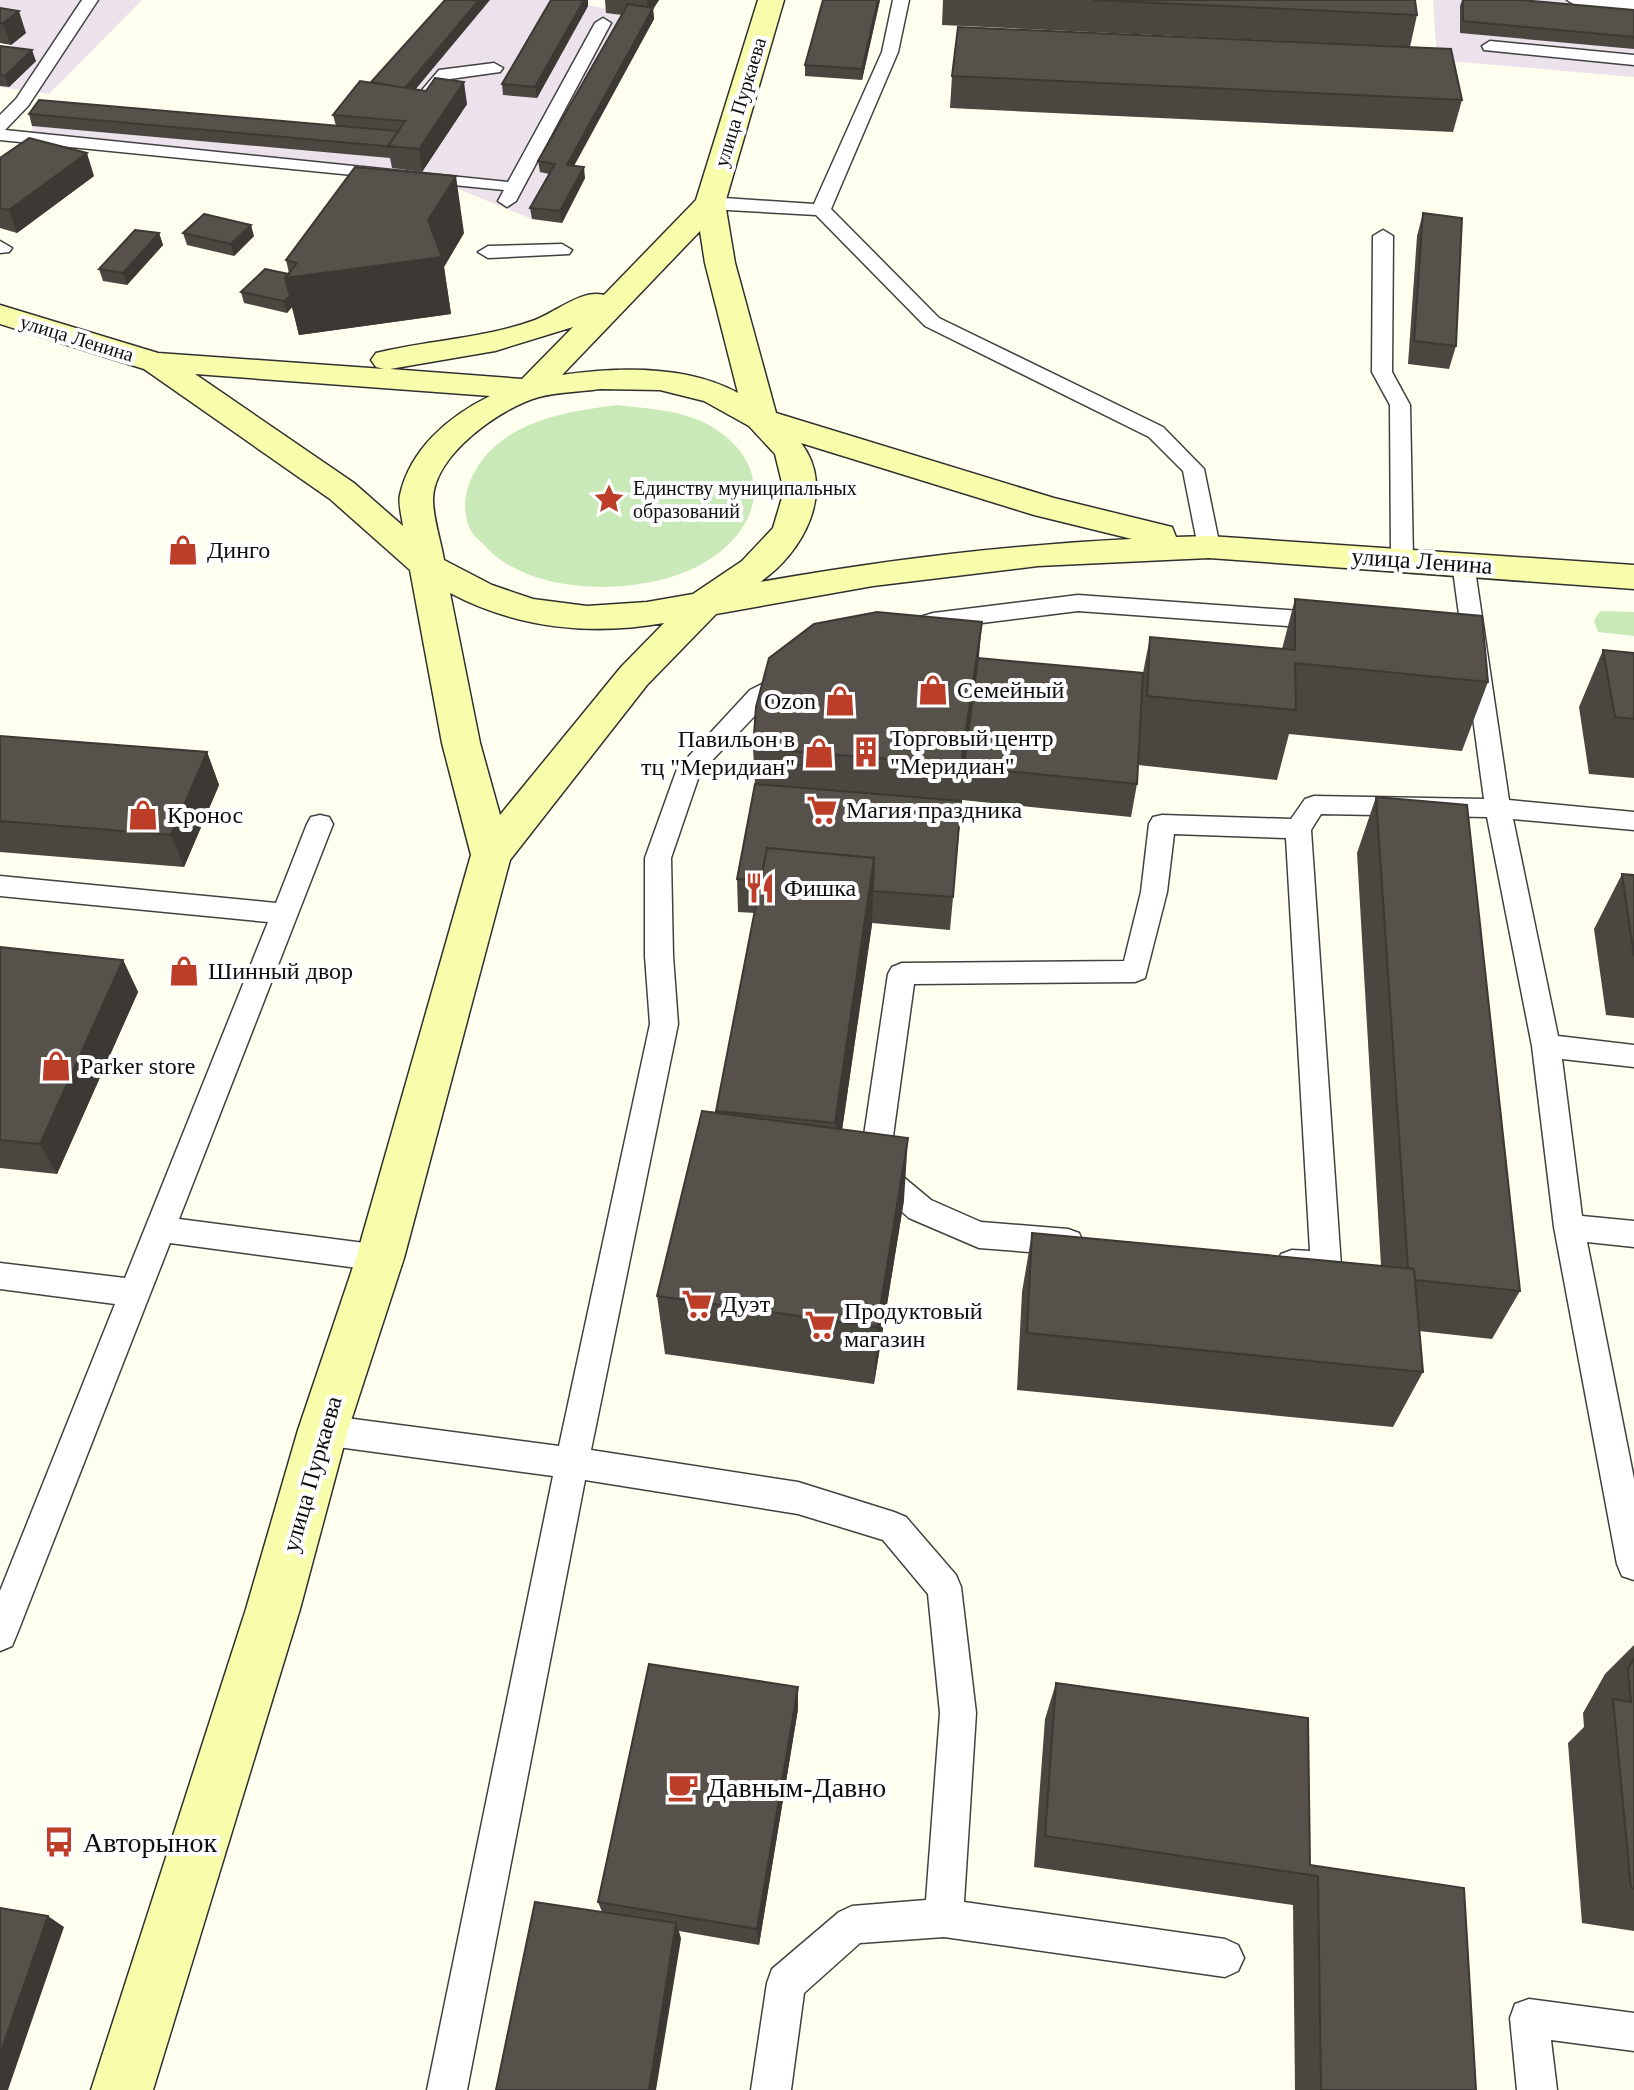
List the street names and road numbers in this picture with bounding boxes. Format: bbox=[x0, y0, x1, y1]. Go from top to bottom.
street label: улица Пуркаева bbox=[710, 35, 771, 170]
street label: улица Ленина bbox=[17, 310, 137, 367]
street label: улица Ленина bbox=[1351, 543, 1494, 579]
street label: улица Пуркаева bbox=[277, 1393, 347, 1555]

